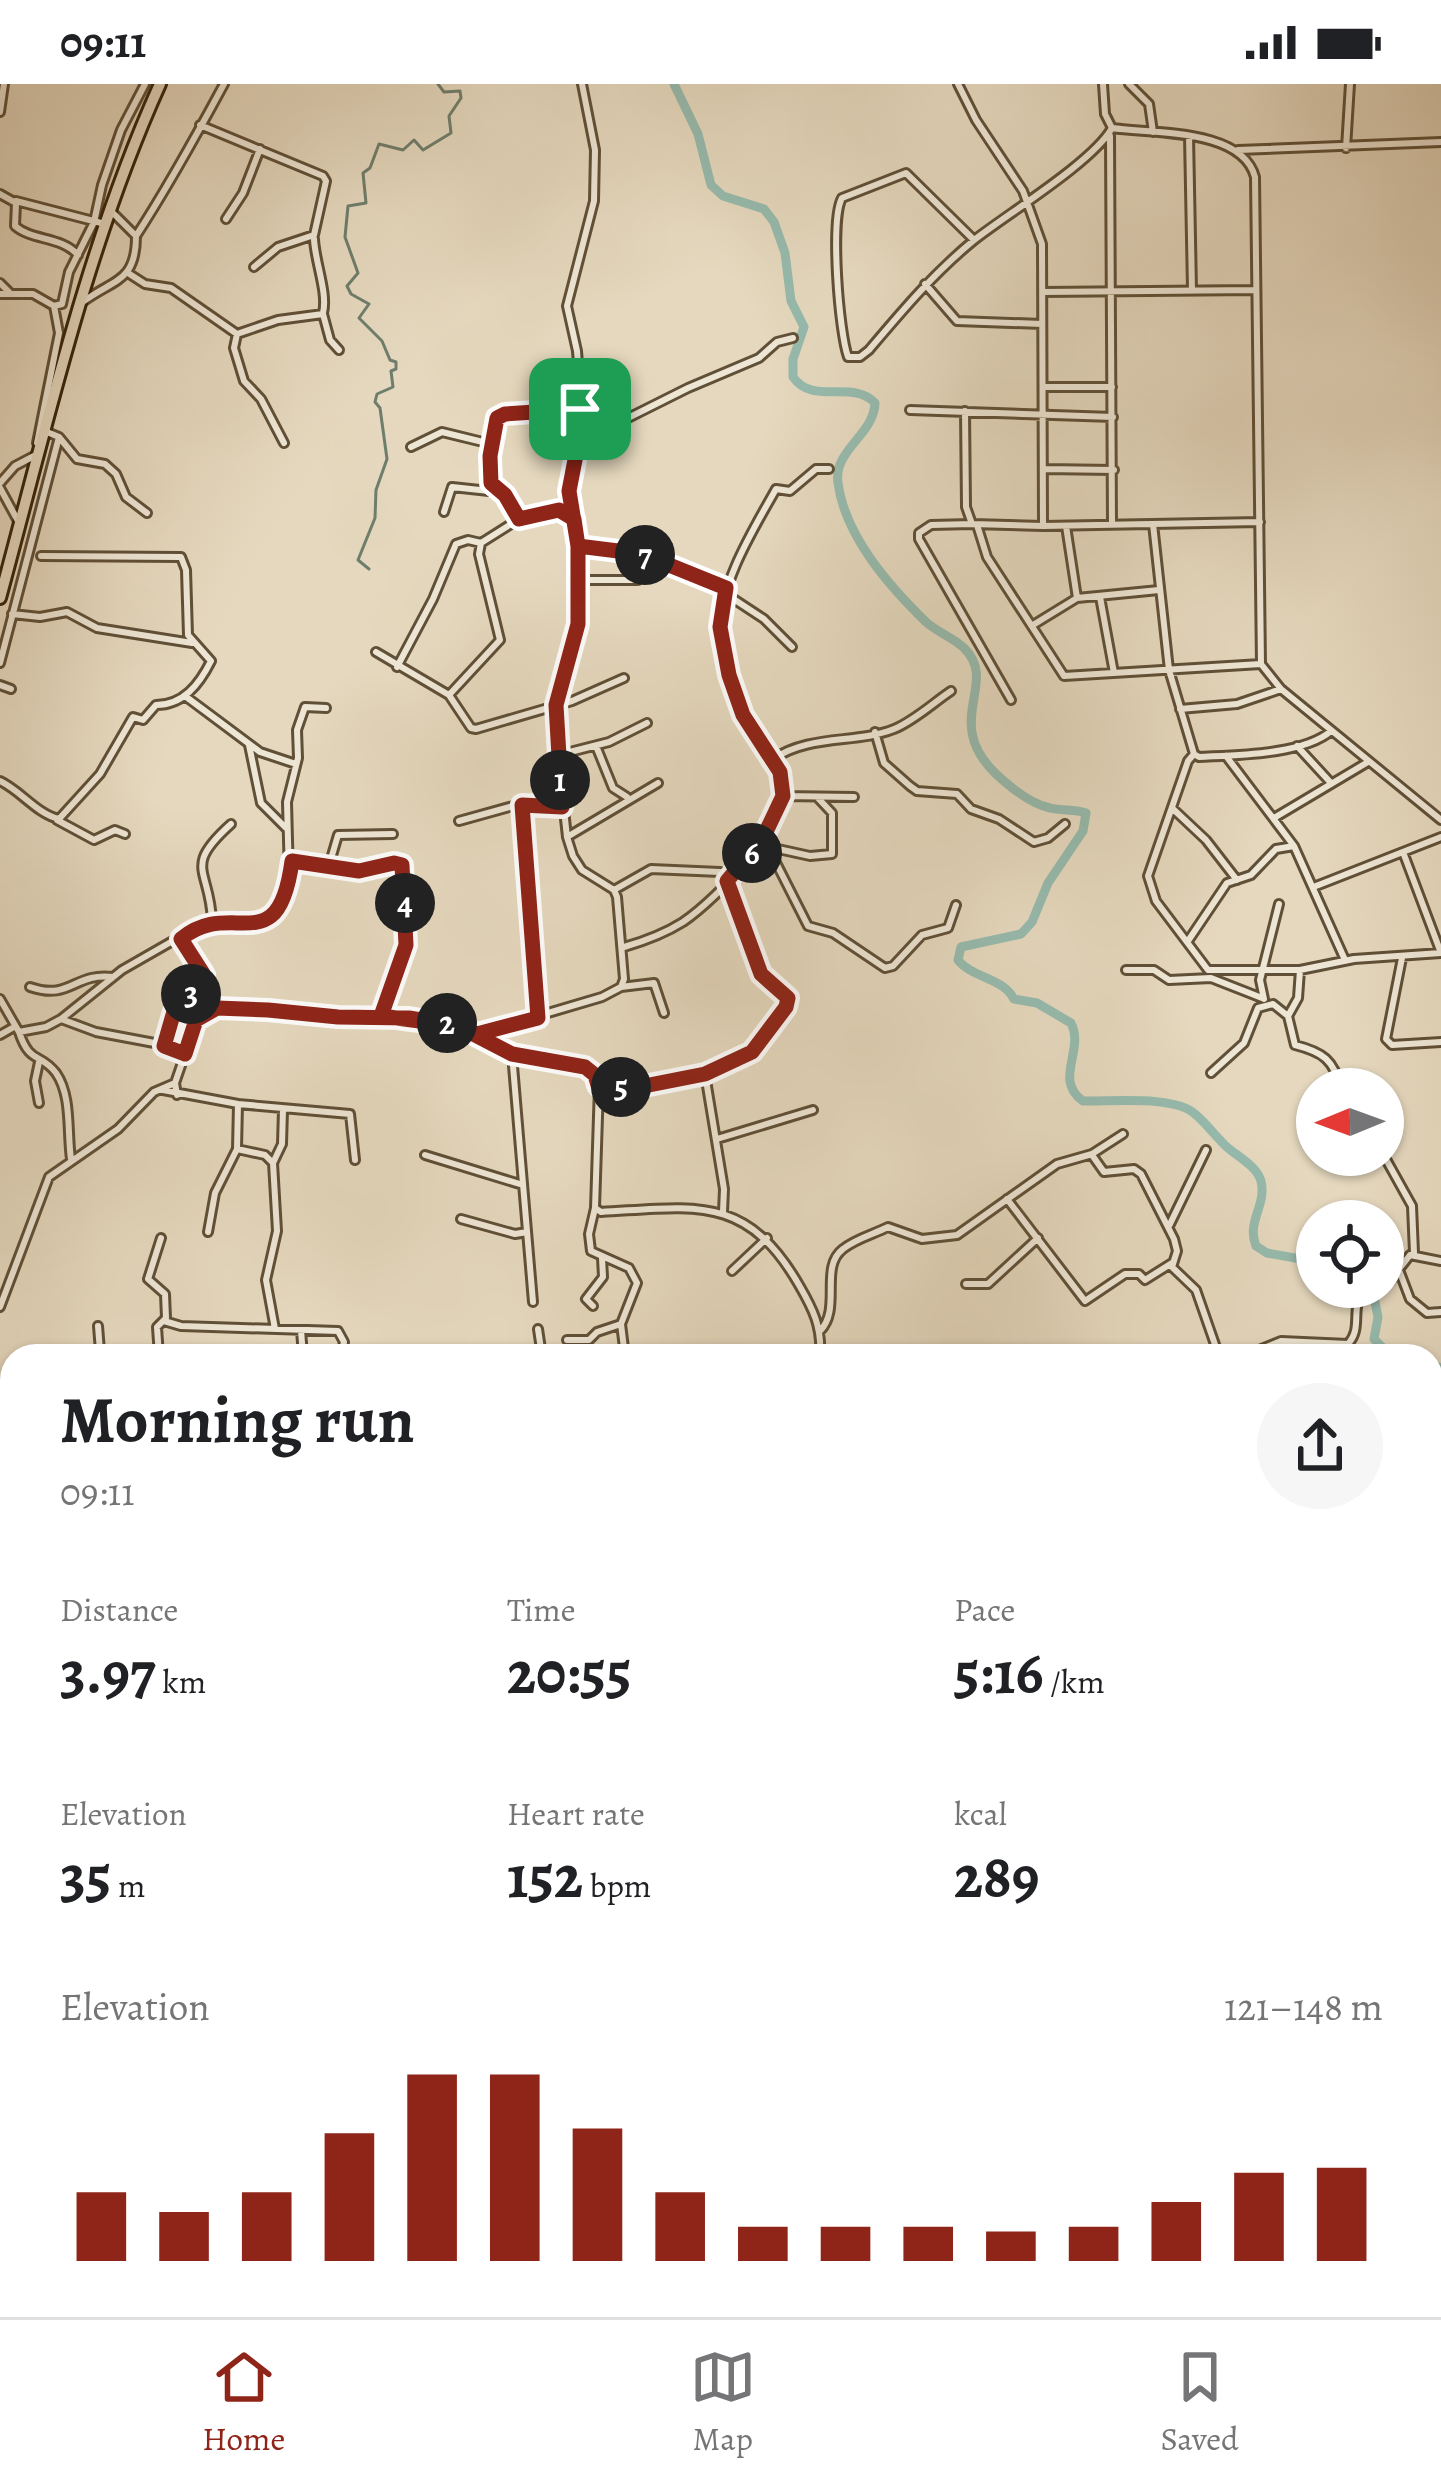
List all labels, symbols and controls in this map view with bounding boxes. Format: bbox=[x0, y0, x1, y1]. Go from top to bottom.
text: 09:11 bbox=[60, 11, 146, 73]
pin bbox=[529, 358, 631, 460]
icon: arrive bbox=[547, 376, 613, 442]
pin: 7 bbox=[615, 525, 675, 585]
text: 7 bbox=[638, 532, 652, 577]
pin: 1 bbox=[530, 750, 590, 810]
text: 1 bbox=[554, 757, 566, 802]
pin: 6 bbox=[722, 823, 782, 883]
text: 6 bbox=[744, 830, 760, 875]
pin: 4 bbox=[375, 873, 435, 933]
text: 4 bbox=[397, 880, 413, 925]
pin: 3 bbox=[161, 964, 221, 1024]
text: 3 bbox=[184, 971, 198, 1016]
pin: 2 bbox=[417, 993, 477, 1053]
text: 2 bbox=[439, 1000, 455, 1045]
pin: 5 bbox=[591, 1057, 651, 1117]
text: 5 bbox=[614, 1064, 628, 1109]
north arrow bbox=[1296, 1068, 1404, 1176]
map controls bbox=[1296, 1068, 1404, 1308]
button: locate bbox=[1296, 1200, 1404, 1308]
text: Morning run bbox=[60, 1375, 415, 1465]
button: share bbox=[1257, 1383, 1383, 1509]
text: 09:11 bbox=[60, 1465, 135, 1518]
text: Distance bbox=[60, 1587, 178, 1632]
text: Time bbox=[507, 1587, 576, 1632]
text: Pace bbox=[954, 1587, 1015, 1632]
text: 3.97 bbox=[60, 1632, 156, 1714]
text: 20:55 bbox=[507, 1632, 632, 1714]
text: 5:16 bbox=[954, 1632, 1043, 1714]
text: km bbox=[156, 1659, 206, 1704]
text: /km bbox=[1043, 1659, 1105, 1704]
text: Elevation bbox=[60, 1791, 187, 1836]
text: Heart rate bbox=[507, 1791, 645, 1836]
text: kcal bbox=[954, 1791, 1007, 1836]
text: 35 bbox=[60, 1836, 111, 1918]
text: 152 bbox=[507, 1836, 583, 1918]
text: 289 bbox=[954, 1836, 1040, 1918]
text: m bbox=[111, 1863, 145, 1908]
text: bpm bbox=[583, 1863, 651, 1908]
text: Elevation bbox=[60, 1980, 210, 2033]
text: 121–148 m bbox=[1224, 1980, 1383, 2033]
tab: Home bbox=[202, 2344, 285, 2461]
tab: Map bbox=[690, 2344, 756, 2461]
tab: Saved bbox=[1160, 2344, 1239, 2461]

